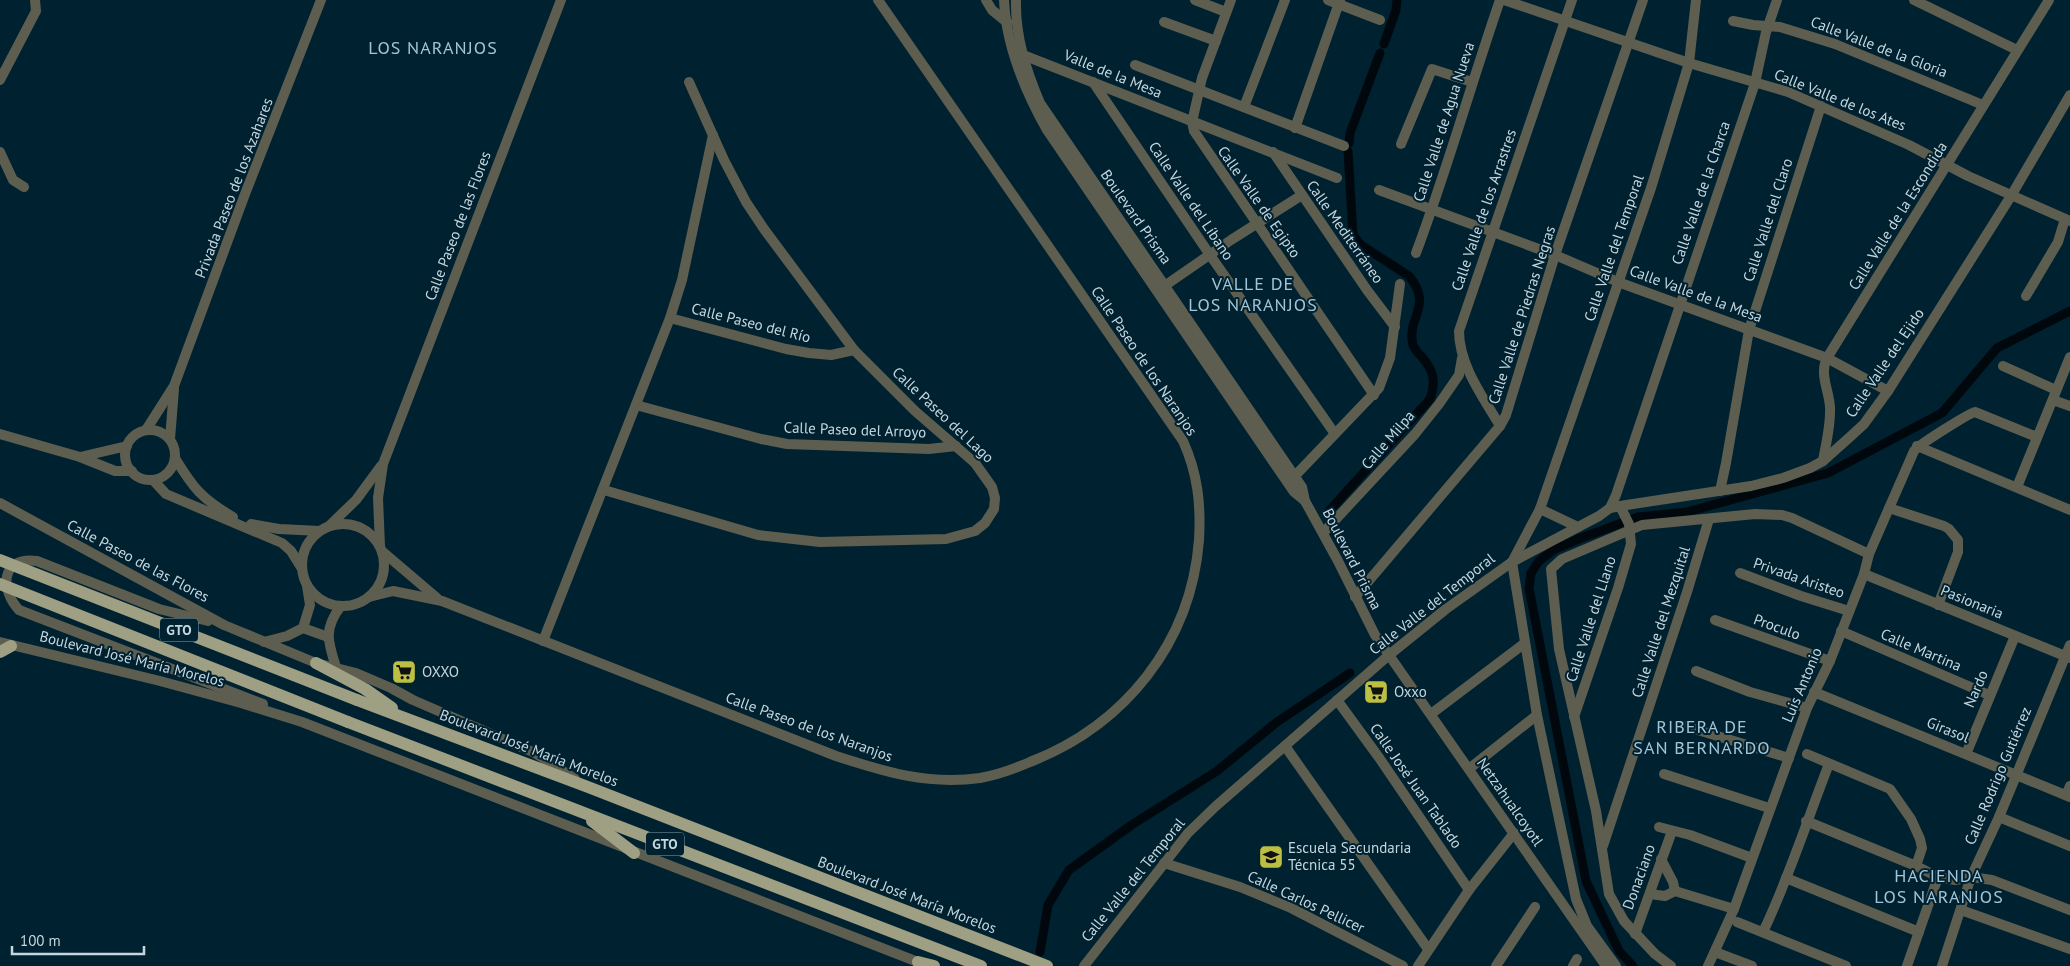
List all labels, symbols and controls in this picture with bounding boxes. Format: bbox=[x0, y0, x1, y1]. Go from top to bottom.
street label: Calle Valle de la Gloria bbox=[1808, 12, 1950, 81]
district label: LOS NARANJOS bbox=[368, 36, 498, 59]
street label: Calle Valle de Agua Nueva bbox=[1409, 40, 1478, 204]
street label: Valle de la Mesa bbox=[1060, 45, 1165, 102]
street label: Calle Valle de los Ates bbox=[1771, 64, 1909, 135]
street label: Privada Paseo de los Azahares bbox=[190, 95, 277, 281]
street label: Calle Valle de la Charca bbox=[1667, 119, 1734, 267]
street label: Calle Valle de los Arrastres bbox=[1447, 126, 1520, 293]
street label: Calle Valle del Líbano bbox=[1145, 138, 1238, 264]
street label: Calle Valle de la Escondida bbox=[1844, 138, 1951, 293]
street label: Calle Valle de Egipto bbox=[1214, 142, 1305, 261]
street label: Calle Paseo de las Flores bbox=[420, 149, 495, 303]
street label: Calle Valle del Claro bbox=[1739, 156, 1796, 284]
street label: Boulevard Prisma bbox=[1097, 166, 1176, 268]
street label: Calle Valle del Temporal bbox=[1579, 171, 1648, 324]
street label: Calle Mediterráneo bbox=[1303, 176, 1388, 287]
street label: Calle Valle de Piedras Negras bbox=[1484, 223, 1559, 406]
street label: Calle Valle de la Mesa bbox=[1627, 261, 1765, 326]
district label: VALLE DE LOS NARANJOS bbox=[1188, 272, 1318, 316]
street label: Calle Paseo de los Naranjos bbox=[1087, 282, 1202, 439]
street label: Calle Paseo del Río bbox=[690, 299, 813, 347]
street label: Calle Valle del Ejido bbox=[1841, 305, 1928, 421]
street label: Calle Paseo del Lago bbox=[888, 363, 998, 467]
street label: Calle Milpa bbox=[1357, 406, 1418, 473]
street label: Calle Paseo del Arroyo bbox=[783, 418, 927, 441]
street label: Boulevard Prisma bbox=[1319, 505, 1386, 613]
street label: Calle Paseo de las Flores bbox=[64, 515, 213, 606]
street label: Calle Valle del Mezquital bbox=[1627, 543, 1694, 700]
street label: Calle Valle del Temporal bbox=[1365, 548, 1499, 659]
street label: Privada Aristeo bbox=[1751, 553, 1847, 602]
street label: Calle Valle del Llano bbox=[1561, 554, 1620, 684]
street label: Pasionaria bbox=[1938, 580, 2006, 623]
street label: Proculo bbox=[1751, 609, 1803, 644]
road number: GTO bbox=[160, 618, 198, 642]
street label: Calle Martina bbox=[1878, 624, 1964, 675]
street label: Boulevard José María Morelos bbox=[38, 626, 227, 691]
street label: Luis Antonio bbox=[1777, 644, 1826, 725]
supermarket icon: OXXO bbox=[391, 659, 417, 685]
place label: OXXO bbox=[422, 662, 459, 681]
street label: Nardo bbox=[1959, 667, 1992, 710]
supermarket icon: Oxxo bbox=[1363, 679, 1389, 705]
place label: Oxxo bbox=[1394, 682, 1427, 701]
street label: Calle Paseo de los Naranjos bbox=[723, 687, 895, 766]
street label: Calle Rodrigo Gutiérrez bbox=[1960, 704, 2035, 848]
street label: Boulevard José María Morelos bbox=[437, 705, 621, 790]
street label: Girasol bbox=[1924, 712, 1973, 747]
district label: RIBERA DE SAN BERNARDO bbox=[1633, 715, 1771, 759]
street label: Calle José Juan Tablado bbox=[1366, 720, 1467, 852]
street label: Netzahualcoyotl bbox=[1473, 754, 1548, 850]
street label: Calle Valle del Temporal bbox=[1077, 813, 1189, 946]
road number: GTO bbox=[646, 832, 684, 856]
place label: Escuela Secundaria Técnica 55 bbox=[1288, 838, 1411, 874]
street label: Donaciano bbox=[1618, 842, 1659, 912]
school or university icon: Escuela Secundaria Técnica 55 bbox=[1258, 844, 1284, 870]
street label: Boulevard José María Morelos bbox=[815, 852, 999, 937]
district label: HACIENDA LOS NARANJOS bbox=[1874, 864, 2004, 908]
street label: Calle Carlos Pellicer bbox=[1245, 866, 1368, 937]
scale bar bbox=[12, 924, 145, 956]
text: 100 m bbox=[20, 931, 61, 950]

